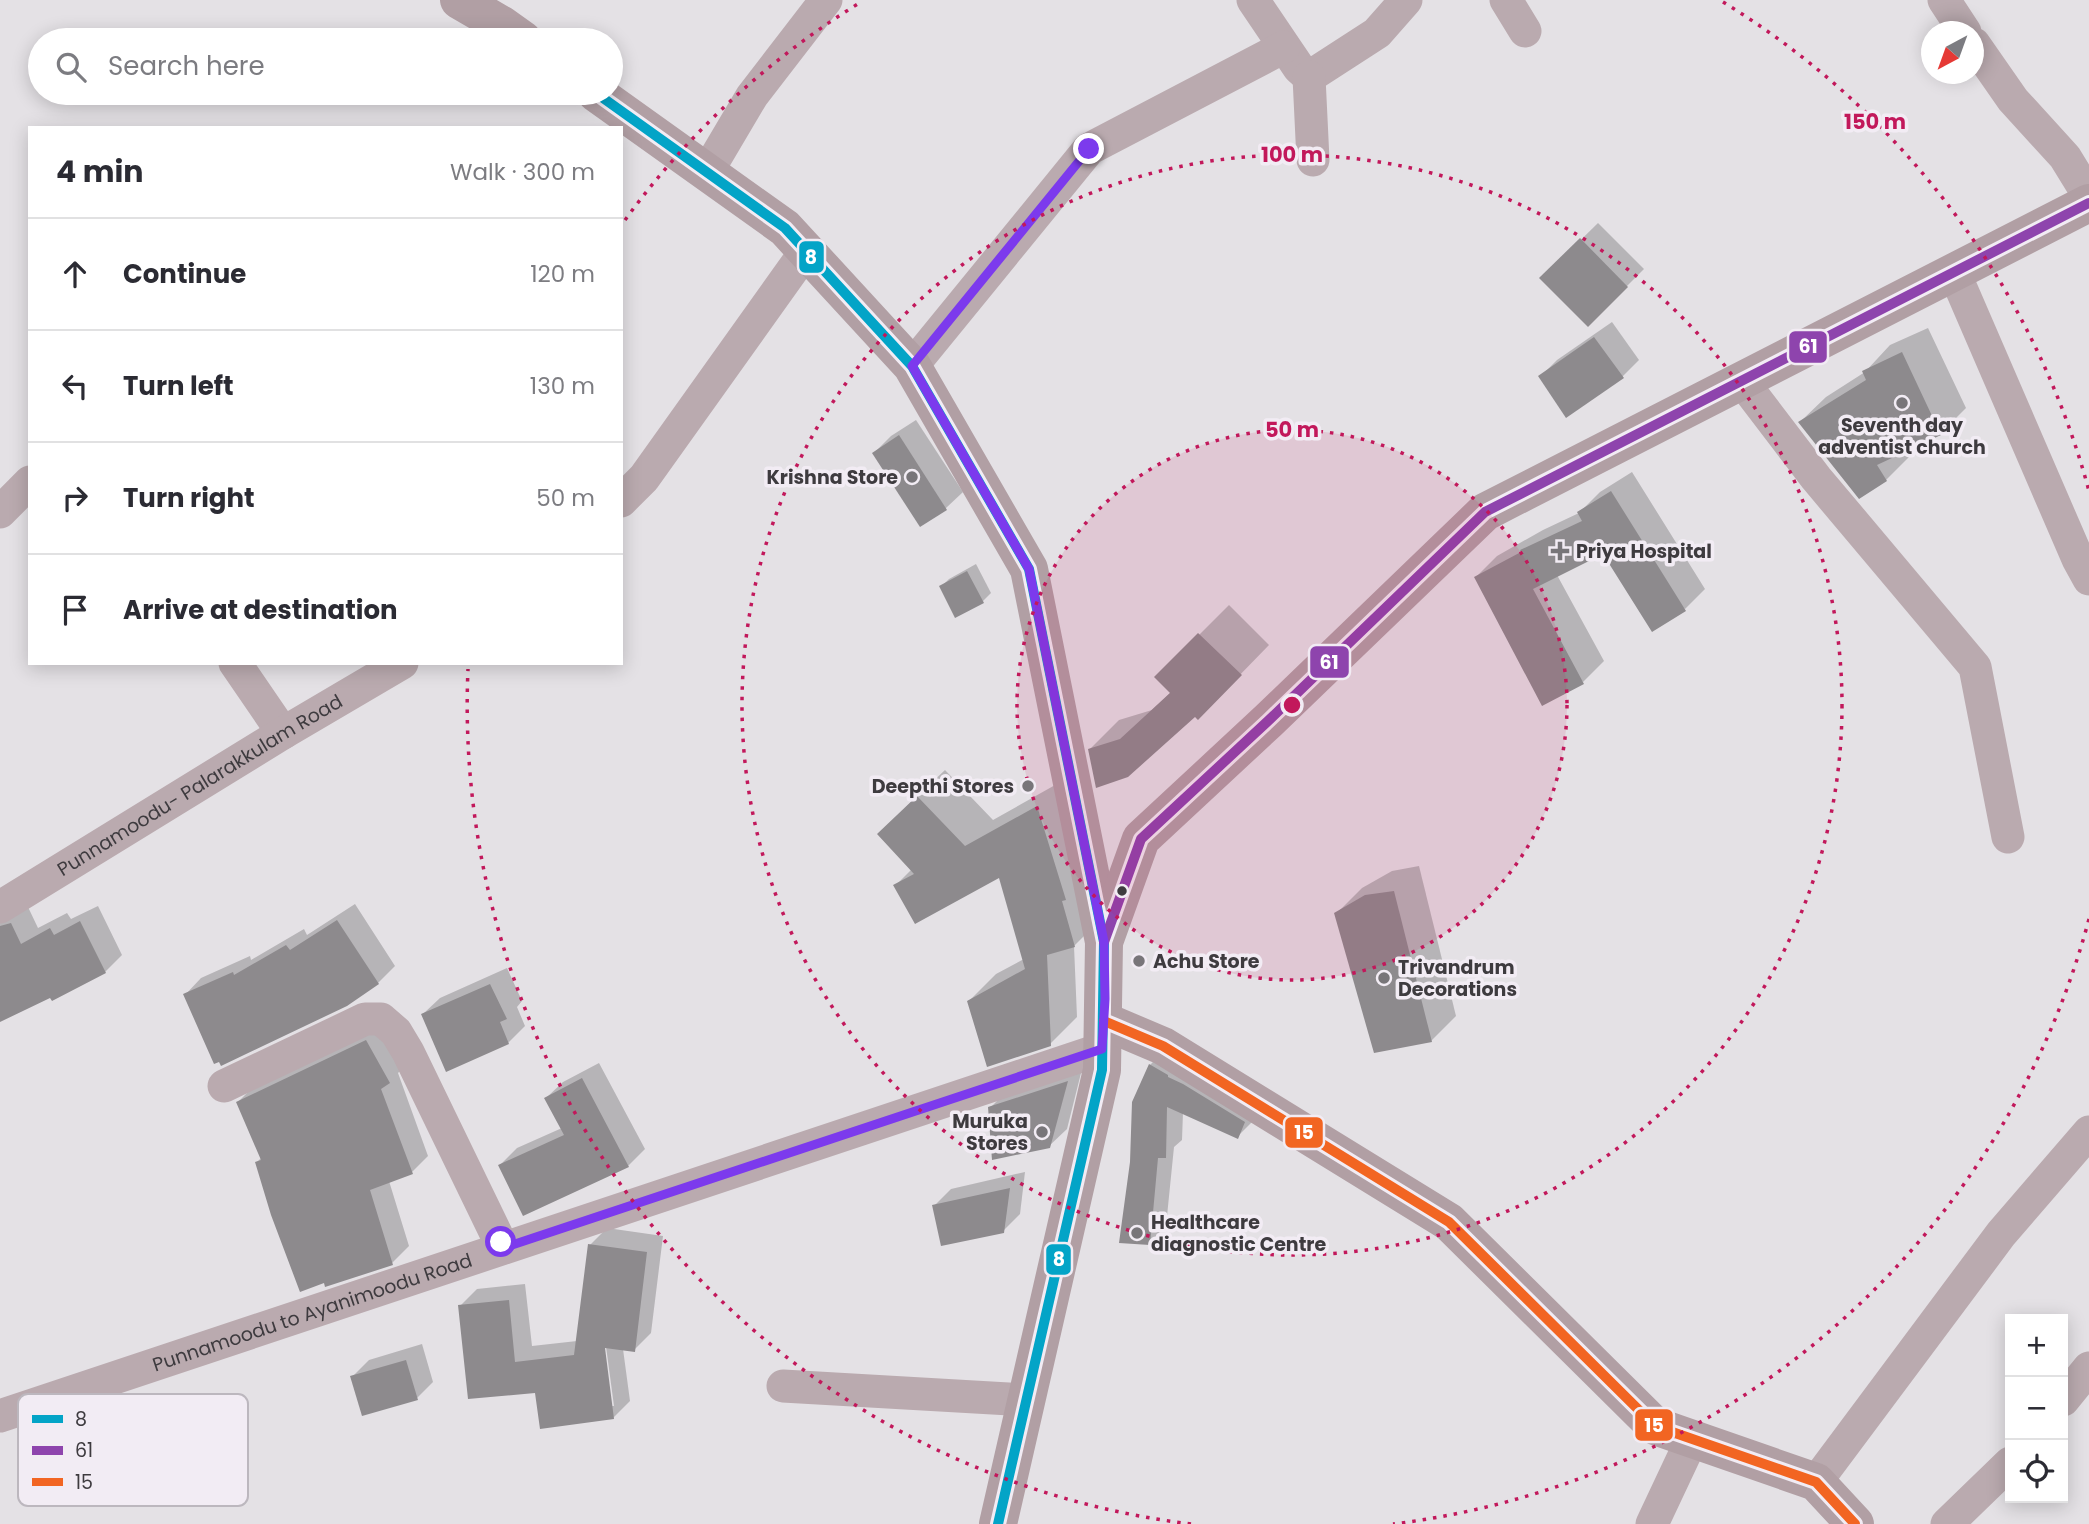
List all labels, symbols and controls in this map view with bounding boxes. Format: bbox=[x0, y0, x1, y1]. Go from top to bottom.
north arrow bbox=[1921, 21, 1984, 84]
search box bbox=[28, 28, 623, 105]
icon: search bbox=[52, 48, 90, 86]
text: Search here bbox=[108, 48, 265, 84]
text: 150 m bbox=[1844, 107, 1906, 136]
route end bbox=[1073, 133, 1104, 164]
text: 100 m bbox=[1261, 140, 1323, 169]
text: 4 min bbox=[56, 150, 144, 193]
text: Walk · 300 m bbox=[450, 156, 595, 188]
line badge: 8 bbox=[798, 240, 825, 274]
text: 8 bbox=[805, 244, 817, 271]
icon: ahead bbox=[56, 255, 94, 293]
text: Continue bbox=[123, 256, 246, 292]
text: 120 m bbox=[530, 258, 595, 290]
line badge: 61 bbox=[1788, 330, 1828, 364]
text: 61 bbox=[1798, 333, 1818, 360]
icon: left bbox=[56, 367, 94, 405]
text: Turn left bbox=[123, 368, 234, 404]
text: 130 m bbox=[530, 370, 595, 402]
marker: Seventh day adventist church bbox=[1894, 395, 1910, 411]
place label: Seventh day adventist church bbox=[1818, 412, 1986, 461]
text: 50 m bbox=[1265, 415, 1319, 444]
place label: Krishna Store bbox=[767, 464, 898, 491]
marker: Krishna Store bbox=[904, 469, 920, 485]
icon: right bbox=[56, 479, 94, 517]
text: Turn right bbox=[123, 480, 255, 516]
text: 50 m bbox=[536, 482, 595, 514]
place label: Priya Hospital bbox=[1576, 538, 1712, 565]
marker: Priya Hospital bbox=[1550, 541, 1570, 561]
icon: arrive bbox=[56, 591, 94, 629]
text: Arrive at destination bbox=[123, 592, 398, 628]
line badge: 61 bbox=[1309, 645, 1350, 679]
text: 61 bbox=[1319, 649, 1339, 676]
street label: Punnamoodu- Palarakkulam Road bbox=[52, 688, 347, 882]
centre of rings bbox=[1280, 693, 1304, 717]
place label: Deepthi Stores bbox=[872, 773, 1014, 800]
marker: Deepthi Stores bbox=[1020, 778, 1036, 794]
unlabelled marker bbox=[1115, 884, 1129, 898]
place label: Achu Store bbox=[1153, 948, 1260, 975]
marker: Achu Store bbox=[1131, 953, 1147, 969]
place label: Trivandrum Decorations bbox=[1398, 954, 1517, 1003]
marker: Trivandrum Decorations bbox=[1376, 970, 1392, 986]
place label: Muruka Stores bbox=[952, 1108, 1028, 1157]
line badge: 15 bbox=[1284, 1116, 1324, 1149]
text: 15 bbox=[1294, 1119, 1314, 1146]
marker: Muruka Stores bbox=[1034, 1124, 1050, 1140]
place label: Healthcare diagnostic Centre bbox=[1151, 1209, 1326, 1258]
marker: Healthcare diagnostic Centre bbox=[1129, 1225, 1145, 1241]
route start bbox=[485, 1226, 516, 1257]
line badge: 8 bbox=[1045, 1243, 1072, 1276]
street label: Punnamoodu to Ayanimoodu Road bbox=[149, 1246, 475, 1378]
text: 8 bbox=[1053, 1246, 1065, 1273]
map controls bbox=[2005, 1314, 2068, 1503]
button: + bbox=[2005, 1314, 2068, 1377]
button: − bbox=[2005, 1377, 2068, 1440]
legend bbox=[18, 1394, 248, 1506]
text: 8 bbox=[75, 1406, 87, 1433]
line badge: 15 bbox=[1634, 1408, 1674, 1442]
text: 15 bbox=[1644, 1412, 1664, 1439]
text: 61 bbox=[75, 1437, 93, 1464]
button: locate bbox=[2005, 1440, 2068, 1503]
text: 15 bbox=[75, 1469, 93, 1496]

